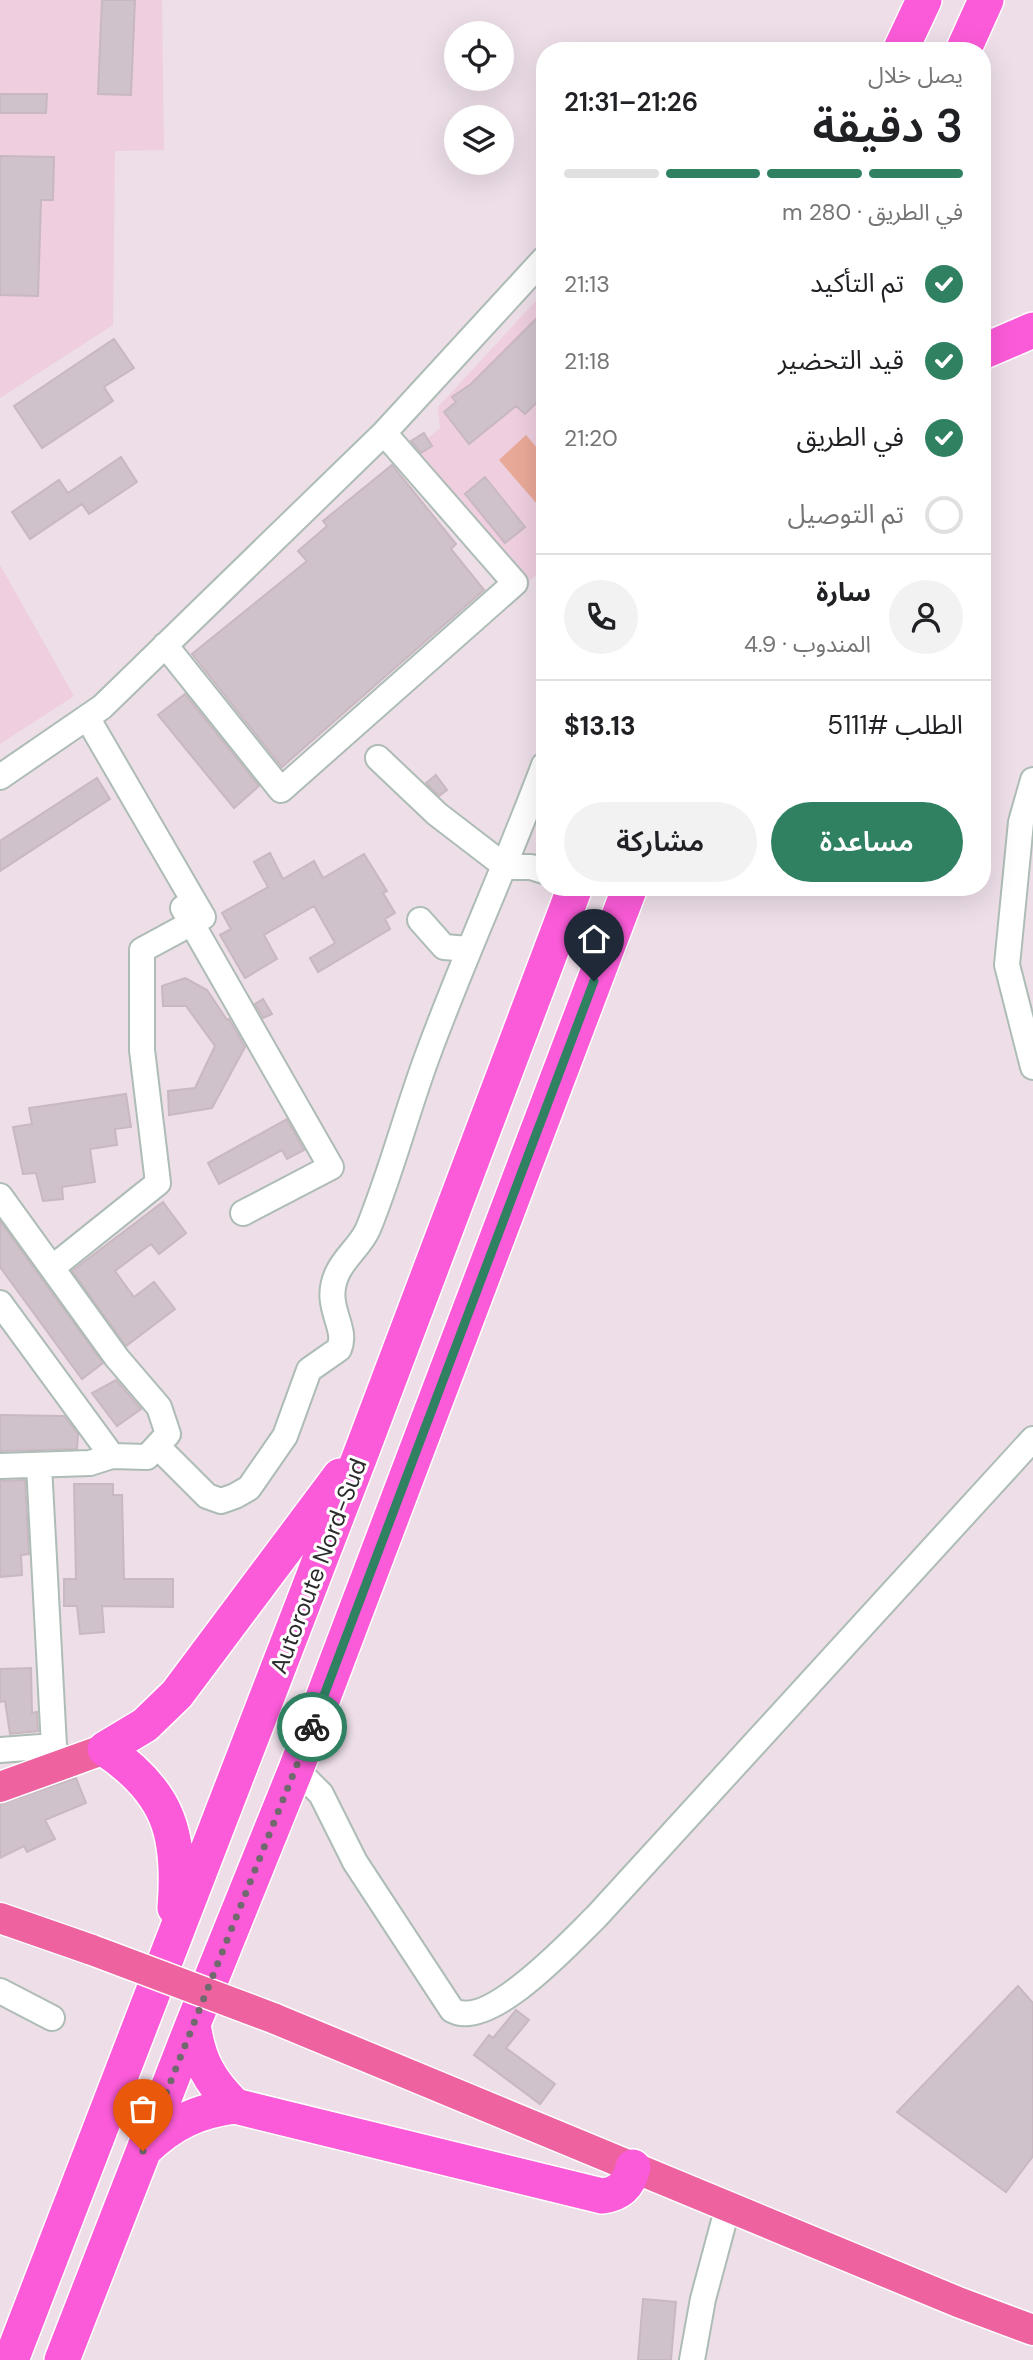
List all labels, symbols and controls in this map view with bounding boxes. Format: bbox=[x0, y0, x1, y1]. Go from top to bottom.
map controls bbox=[444, 21, 514, 175]
button: locate bbox=[444, 21, 514, 91]
text: يصل خلال bbox=[868, 60, 963, 90]
text: 21:26–21:31 bbox=[564, 85, 698, 119]
text: 3 دقيقة bbox=[813, 96, 963, 156]
button: layers bbox=[444, 105, 514, 175]
text: في الطريق · 280 m bbox=[782, 197, 963, 227]
icon: check bbox=[925, 265, 963, 303]
text: تم التأكيد bbox=[810, 266, 904, 300]
text: 21:13 bbox=[564, 269, 610, 299]
icon: check bbox=[925, 342, 963, 380]
text: قيد التحضير bbox=[778, 343, 904, 377]
text: 21:18 bbox=[564, 346, 610, 376]
icon: check bbox=[925, 419, 963, 457]
text: في الطريق bbox=[797, 420, 904, 454]
text: 21:20 bbox=[564, 423, 618, 453]
text: تم التوصيل bbox=[788, 497, 904, 531]
text: سارة bbox=[816, 575, 871, 609]
button: phone bbox=[564, 580, 638, 654]
button: person bbox=[889, 580, 963, 654]
text: المندوب · 4.9 bbox=[744, 629, 871, 659]
text: الطلب #5111 bbox=[827, 708, 963, 742]
text: $13.13 bbox=[564, 709, 636, 743]
button: مشاركة bbox=[564, 802, 757, 882]
button: مساعدة bbox=[771, 802, 963, 882]
pin bbox=[564, 909, 624, 981]
icon: home bbox=[575, 920, 613, 958]
street label: Autoroute Nord-Sud bbox=[263, 1454, 373, 1678]
courier bbox=[277, 1692, 347, 1762]
icon: bike bbox=[293, 1708, 331, 1746]
pin bbox=[113, 2079, 173, 2151]
icon: bag bbox=[124, 2090, 162, 2128]

